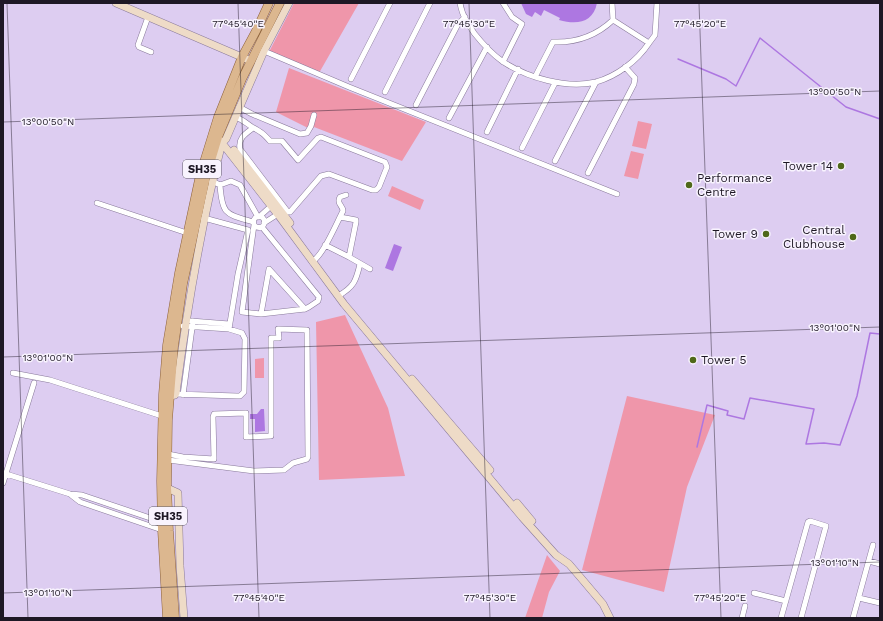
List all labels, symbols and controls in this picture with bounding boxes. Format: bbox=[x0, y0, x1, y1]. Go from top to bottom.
text: 77°45'40"E bbox=[212, 18, 264, 29]
text: 77°45'30"E bbox=[443, 18, 495, 29]
text: 77°45'20"E bbox=[674, 18, 726, 29]
text: 13°00'50"N bbox=[809, 86, 861, 97]
text: 13°00'50"N bbox=[22, 116, 74, 127]
place label: Tower 14 bbox=[783, 159, 833, 173]
road number: SH35 bbox=[183, 160, 221, 178]
marker: Tower 14 bbox=[836, 161, 846, 171]
place label: Performance Centre bbox=[697, 171, 772, 199]
marker: Performance Centre bbox=[684, 180, 694, 190]
place label: Central Clubhouse bbox=[783, 223, 845, 251]
place label: Tower 9 bbox=[712, 227, 758, 241]
marker: Tower 9 bbox=[761, 229, 771, 239]
marker: Central Clubhouse bbox=[848, 232, 858, 242]
text: 13°01'00"N bbox=[810, 322, 860, 333]
text: 13°01'00"N bbox=[23, 352, 73, 363]
place label: Tower 5 bbox=[701, 353, 746, 367]
marker: Tower 5 bbox=[688, 355, 698, 365]
road number: SH35 bbox=[149, 507, 187, 525]
text: 13°01'10"N bbox=[811, 557, 859, 568]
text: 13°01'10"N bbox=[24, 587, 72, 598]
text: 77°45'40"E bbox=[233, 592, 285, 603]
text: 77°45'30"E bbox=[464, 592, 516, 603]
text: 77°45'20"E bbox=[694, 592, 746, 603]

